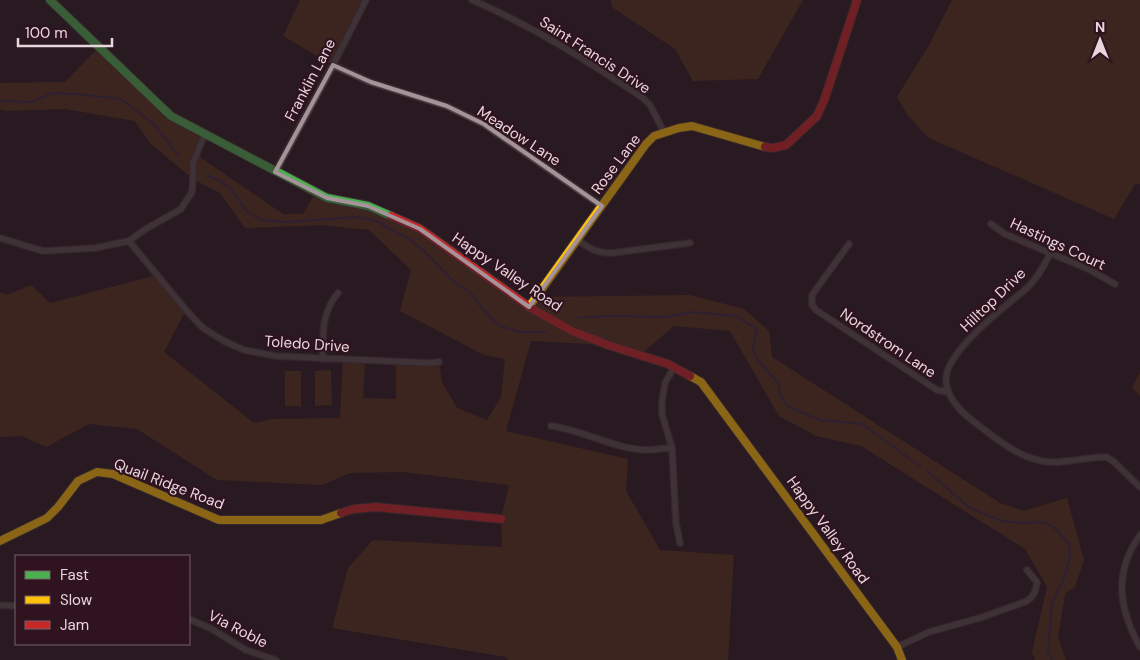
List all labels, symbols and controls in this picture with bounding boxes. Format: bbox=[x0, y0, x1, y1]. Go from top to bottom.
street label: Saint Francis Drive bbox=[536, 12, 654, 98]
scale bar bbox=[18, 15, 111, 47]
north arrow bbox=[1075, 15, 1125, 65]
text: N bbox=[1095, 18, 1105, 36]
text: 100 m bbox=[25, 23, 68, 43]
street label: Franklin Lane bbox=[280, 35, 340, 125]
street label: Meadow Lane bbox=[473, 101, 565, 171]
street label: Rose Lane bbox=[587, 130, 645, 198]
street label: Hastings Court bbox=[1007, 213, 1109, 275]
street label: Happy Valley Road bbox=[448, 228, 566, 316]
street label: Hilltop Drive bbox=[956, 264, 1030, 336]
street label: Nordstrom Lane bbox=[836, 303, 940, 383]
street label: Toledo Drive bbox=[264, 331, 350, 357]
street label: Quail Ridge Road bbox=[111, 454, 227, 514]
street label: Happy Valley Road bbox=[782, 472, 874, 588]
legend bbox=[15, 555, 190, 645]
text: Fast bbox=[60, 565, 89, 585]
text: Slow bbox=[60, 590, 93, 610]
street label: Via Roble bbox=[205, 605, 271, 653]
text: Jam bbox=[60, 615, 89, 635]

